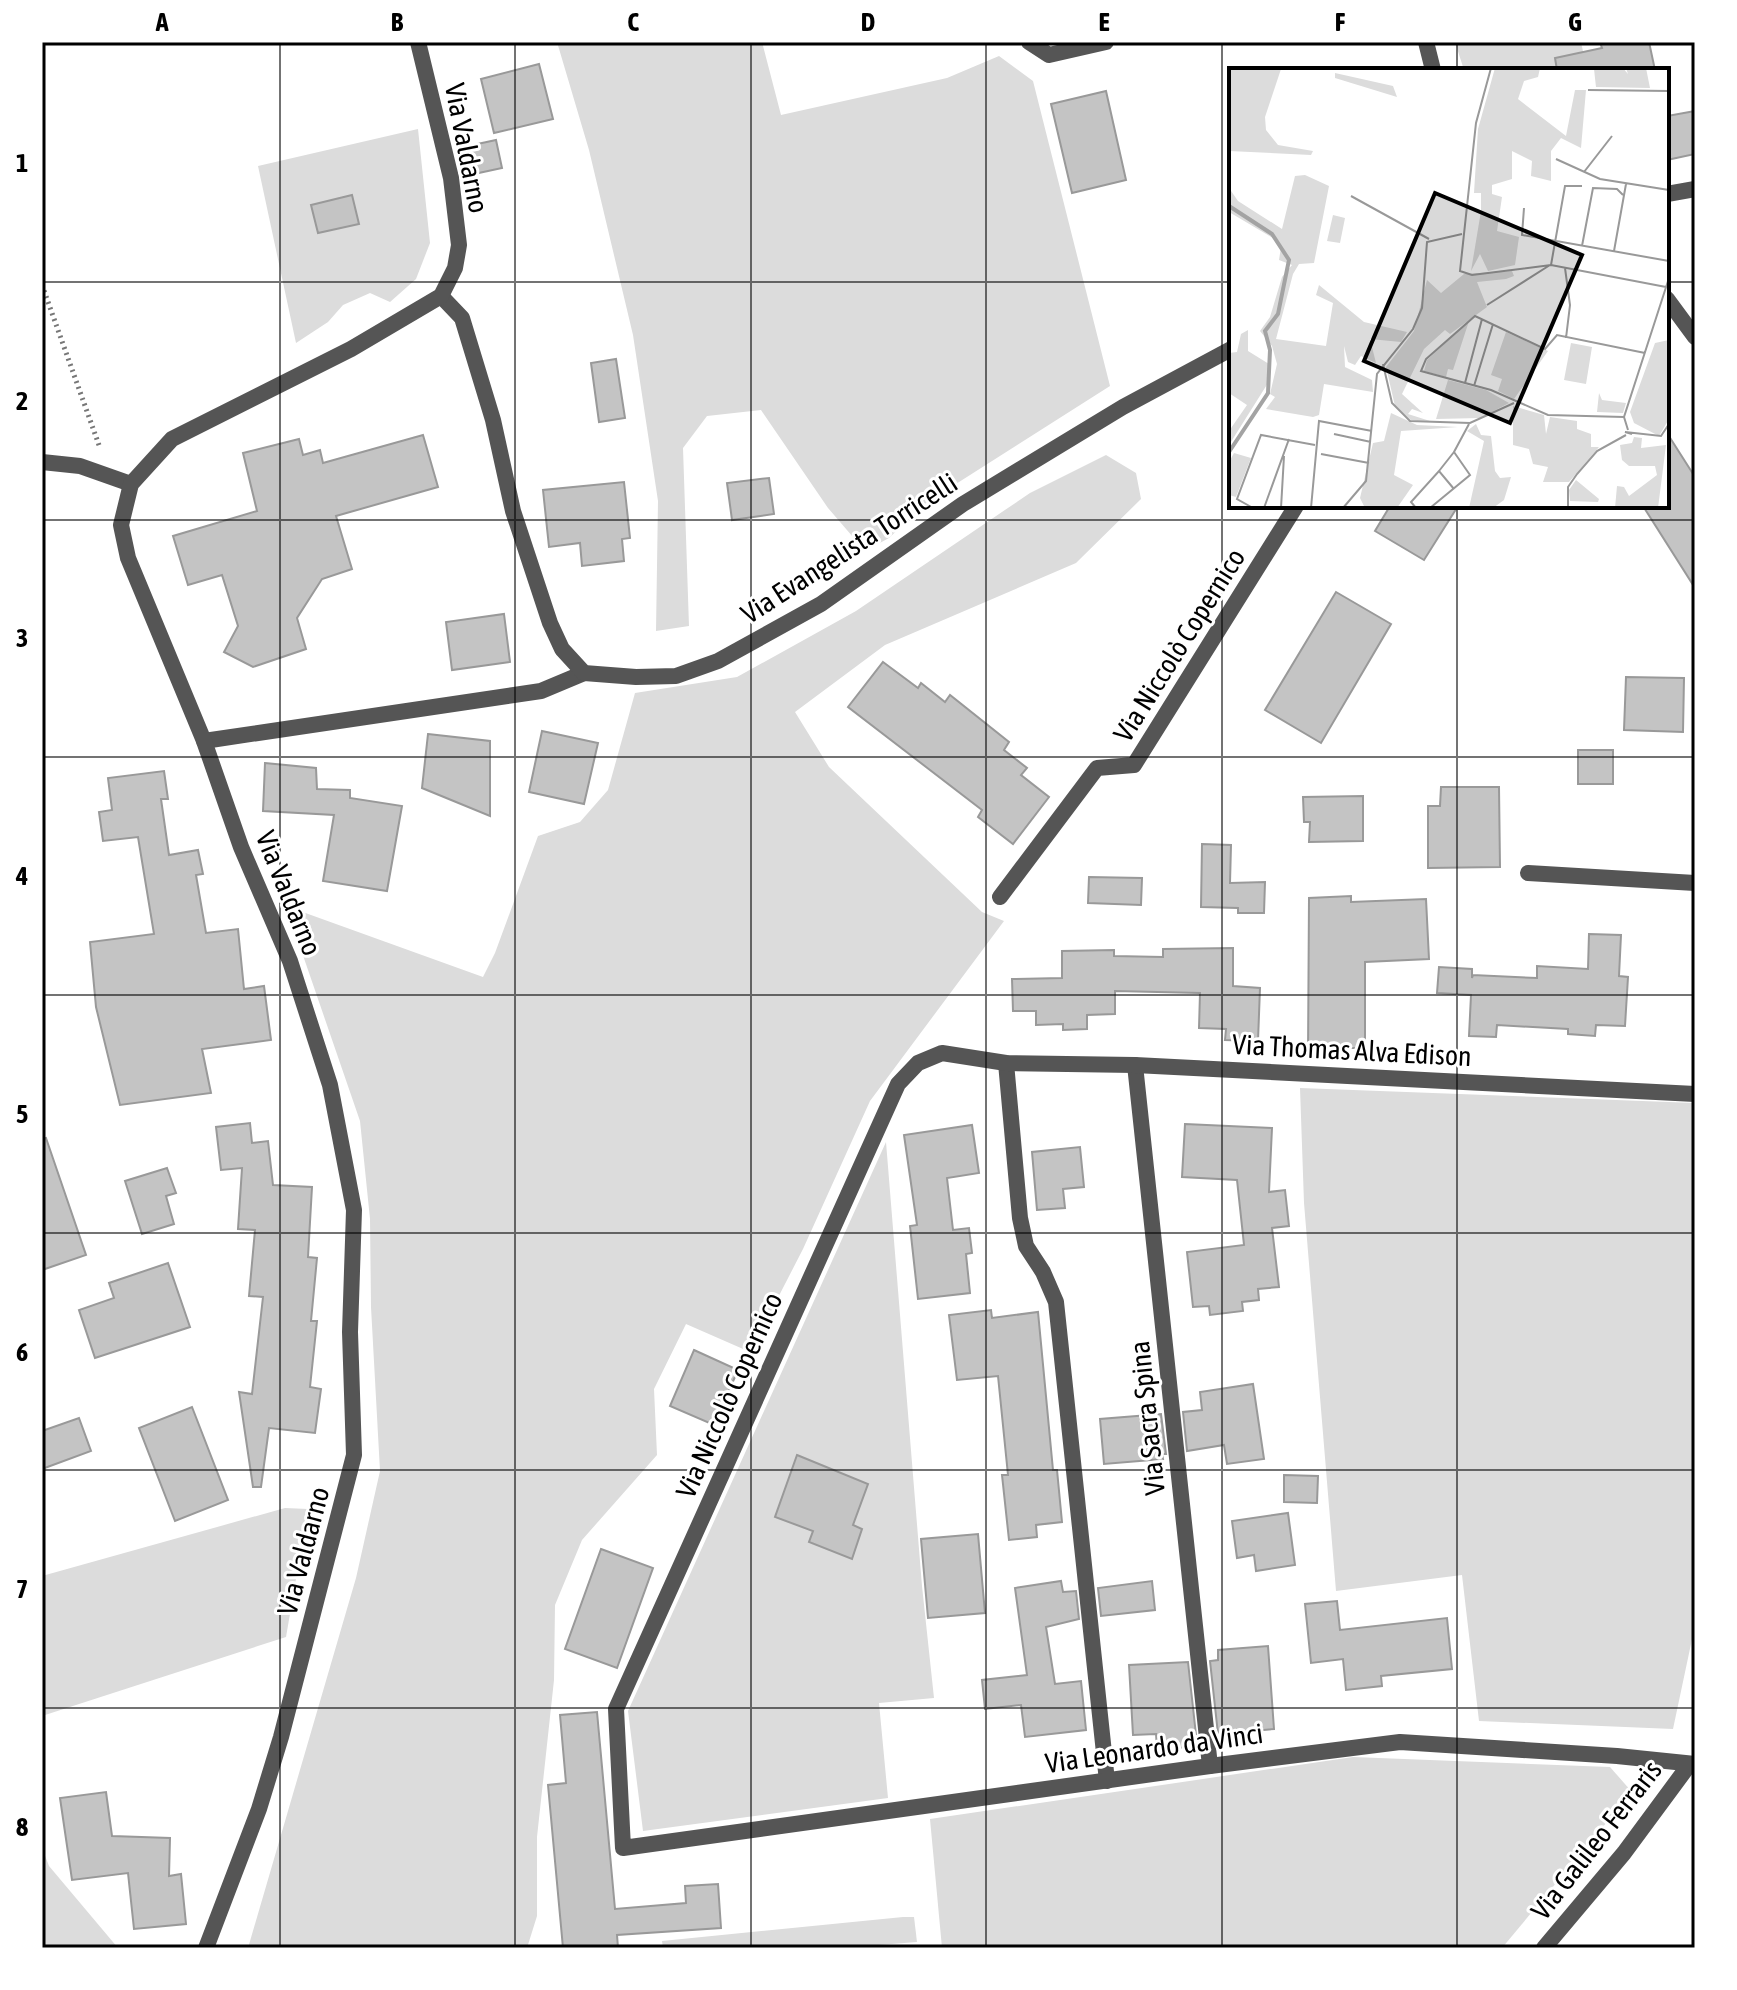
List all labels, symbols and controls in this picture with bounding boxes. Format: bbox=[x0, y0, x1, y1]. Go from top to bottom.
text: A bbox=[155, 7, 169, 37]
text: B bbox=[391, 7, 404, 37]
text: C bbox=[627, 7, 639, 37]
text: D bbox=[861, 7, 875, 37]
text: E bbox=[1098, 7, 1110, 37]
text: F bbox=[1335, 7, 1346, 37]
text: G bbox=[1568, 7, 1582, 37]
inset map bbox=[1229, 68, 1669, 508]
street label: Via Valdarno bbox=[439, 80, 495, 216]
text: 1 bbox=[16, 148, 28, 178]
text: 2 bbox=[16, 386, 28, 416]
street label: Via Evangelista Torricelli bbox=[735, 466, 963, 630]
street label: Via Niccolò Copernico bbox=[1107, 543, 1251, 747]
text: 3 bbox=[16, 623, 28, 653]
street label: Via Valdarno bbox=[250, 826, 328, 960]
text: 4 bbox=[15, 861, 28, 891]
street label: Via Thomas Alva Edison bbox=[1232, 1028, 1472, 1072]
text: 5 bbox=[16, 1099, 28, 1129]
street label: Via Niccolò Copernico bbox=[669, 1287, 789, 1503]
text: 6 bbox=[16, 1337, 28, 1367]
street label: Via Sacra Spina bbox=[1123, 1339, 1171, 1497]
street label: Via Valdarno bbox=[271, 1483, 335, 1619]
text: 7 bbox=[16, 1574, 28, 1604]
street label: Via Leonardo da Vinci bbox=[1043, 1717, 1265, 1779]
street label: Via Galileo Ferraris bbox=[1524, 1754, 1668, 1926]
text: 8 bbox=[16, 1812, 28, 1842]

